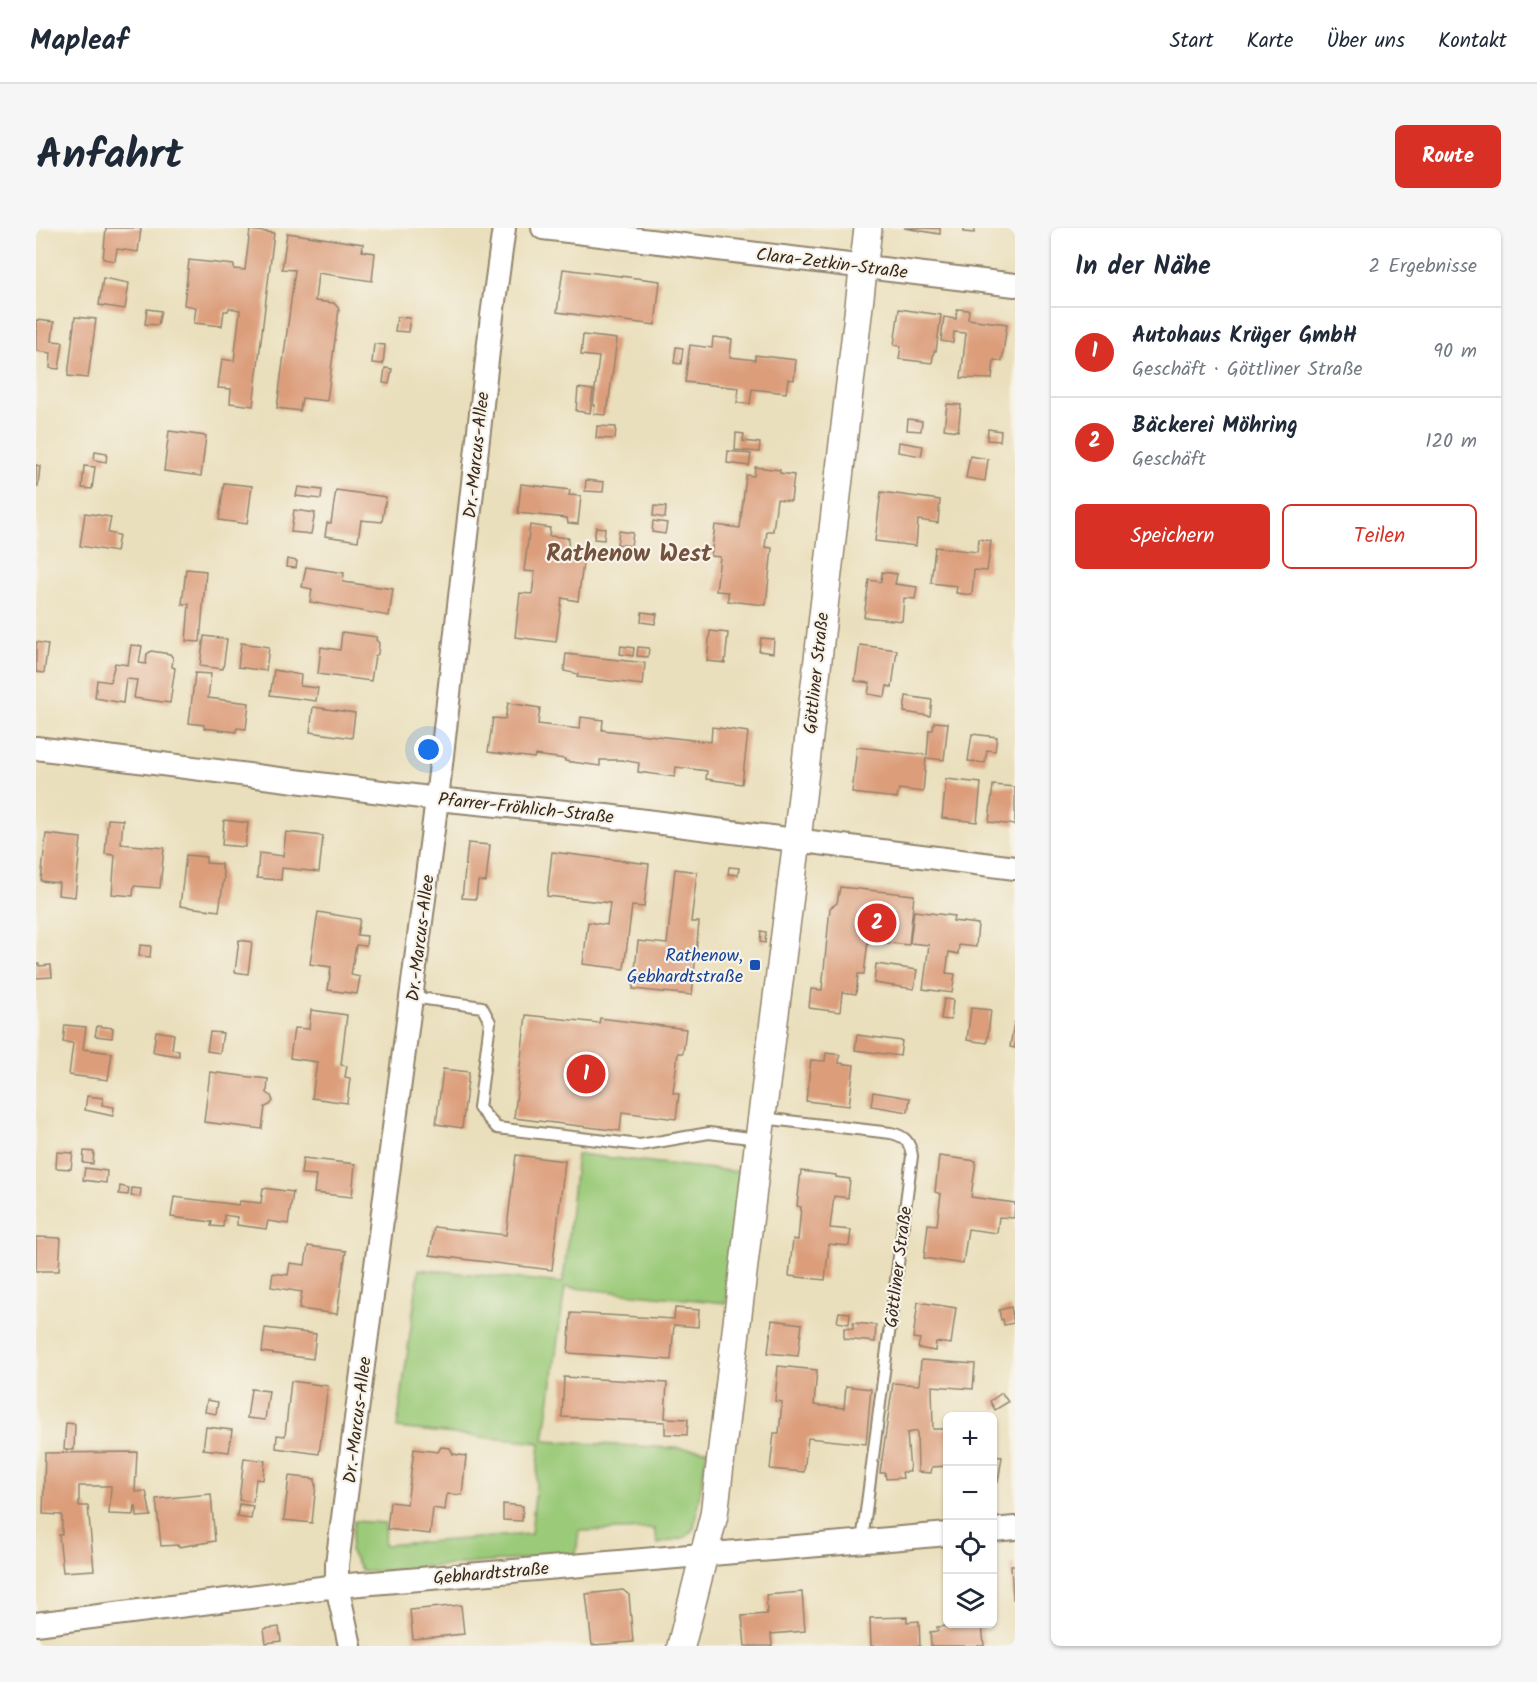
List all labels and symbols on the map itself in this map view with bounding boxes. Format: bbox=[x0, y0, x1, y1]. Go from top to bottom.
street label: Clara-Zetkin-Straße bbox=[754, 241, 909, 288]
street label: Dr.-Marcus-Allee bbox=[456, 390, 499, 520]
district label: Rathenow West bbox=[546, 535, 713, 574]
street label: Göttliner Straße bbox=[797, 611, 838, 735]
your location bbox=[414, 735, 443, 764]
street label: Pfarrer-Fröhlich-Straße bbox=[437, 786, 615, 833]
street label: Dr.-Marcus-Allee bbox=[399, 873, 444, 1003]
pin: 2 bbox=[858, 900, 896, 946]
place label: Rathenow, Gebhardtstraße bbox=[627, 942, 743, 992]
marker: Rathenow, Gebhardtstraße bbox=[748, 958, 762, 972]
pin: 1 bbox=[566, 1052, 606, 1096]
street label: Göttliner Straße bbox=[878, 1205, 921, 1330]
street label: Dr.-Marcus-Allee bbox=[336, 1355, 381, 1485]
street label: Gebhardtstraße bbox=[432, 1555, 550, 1594]

